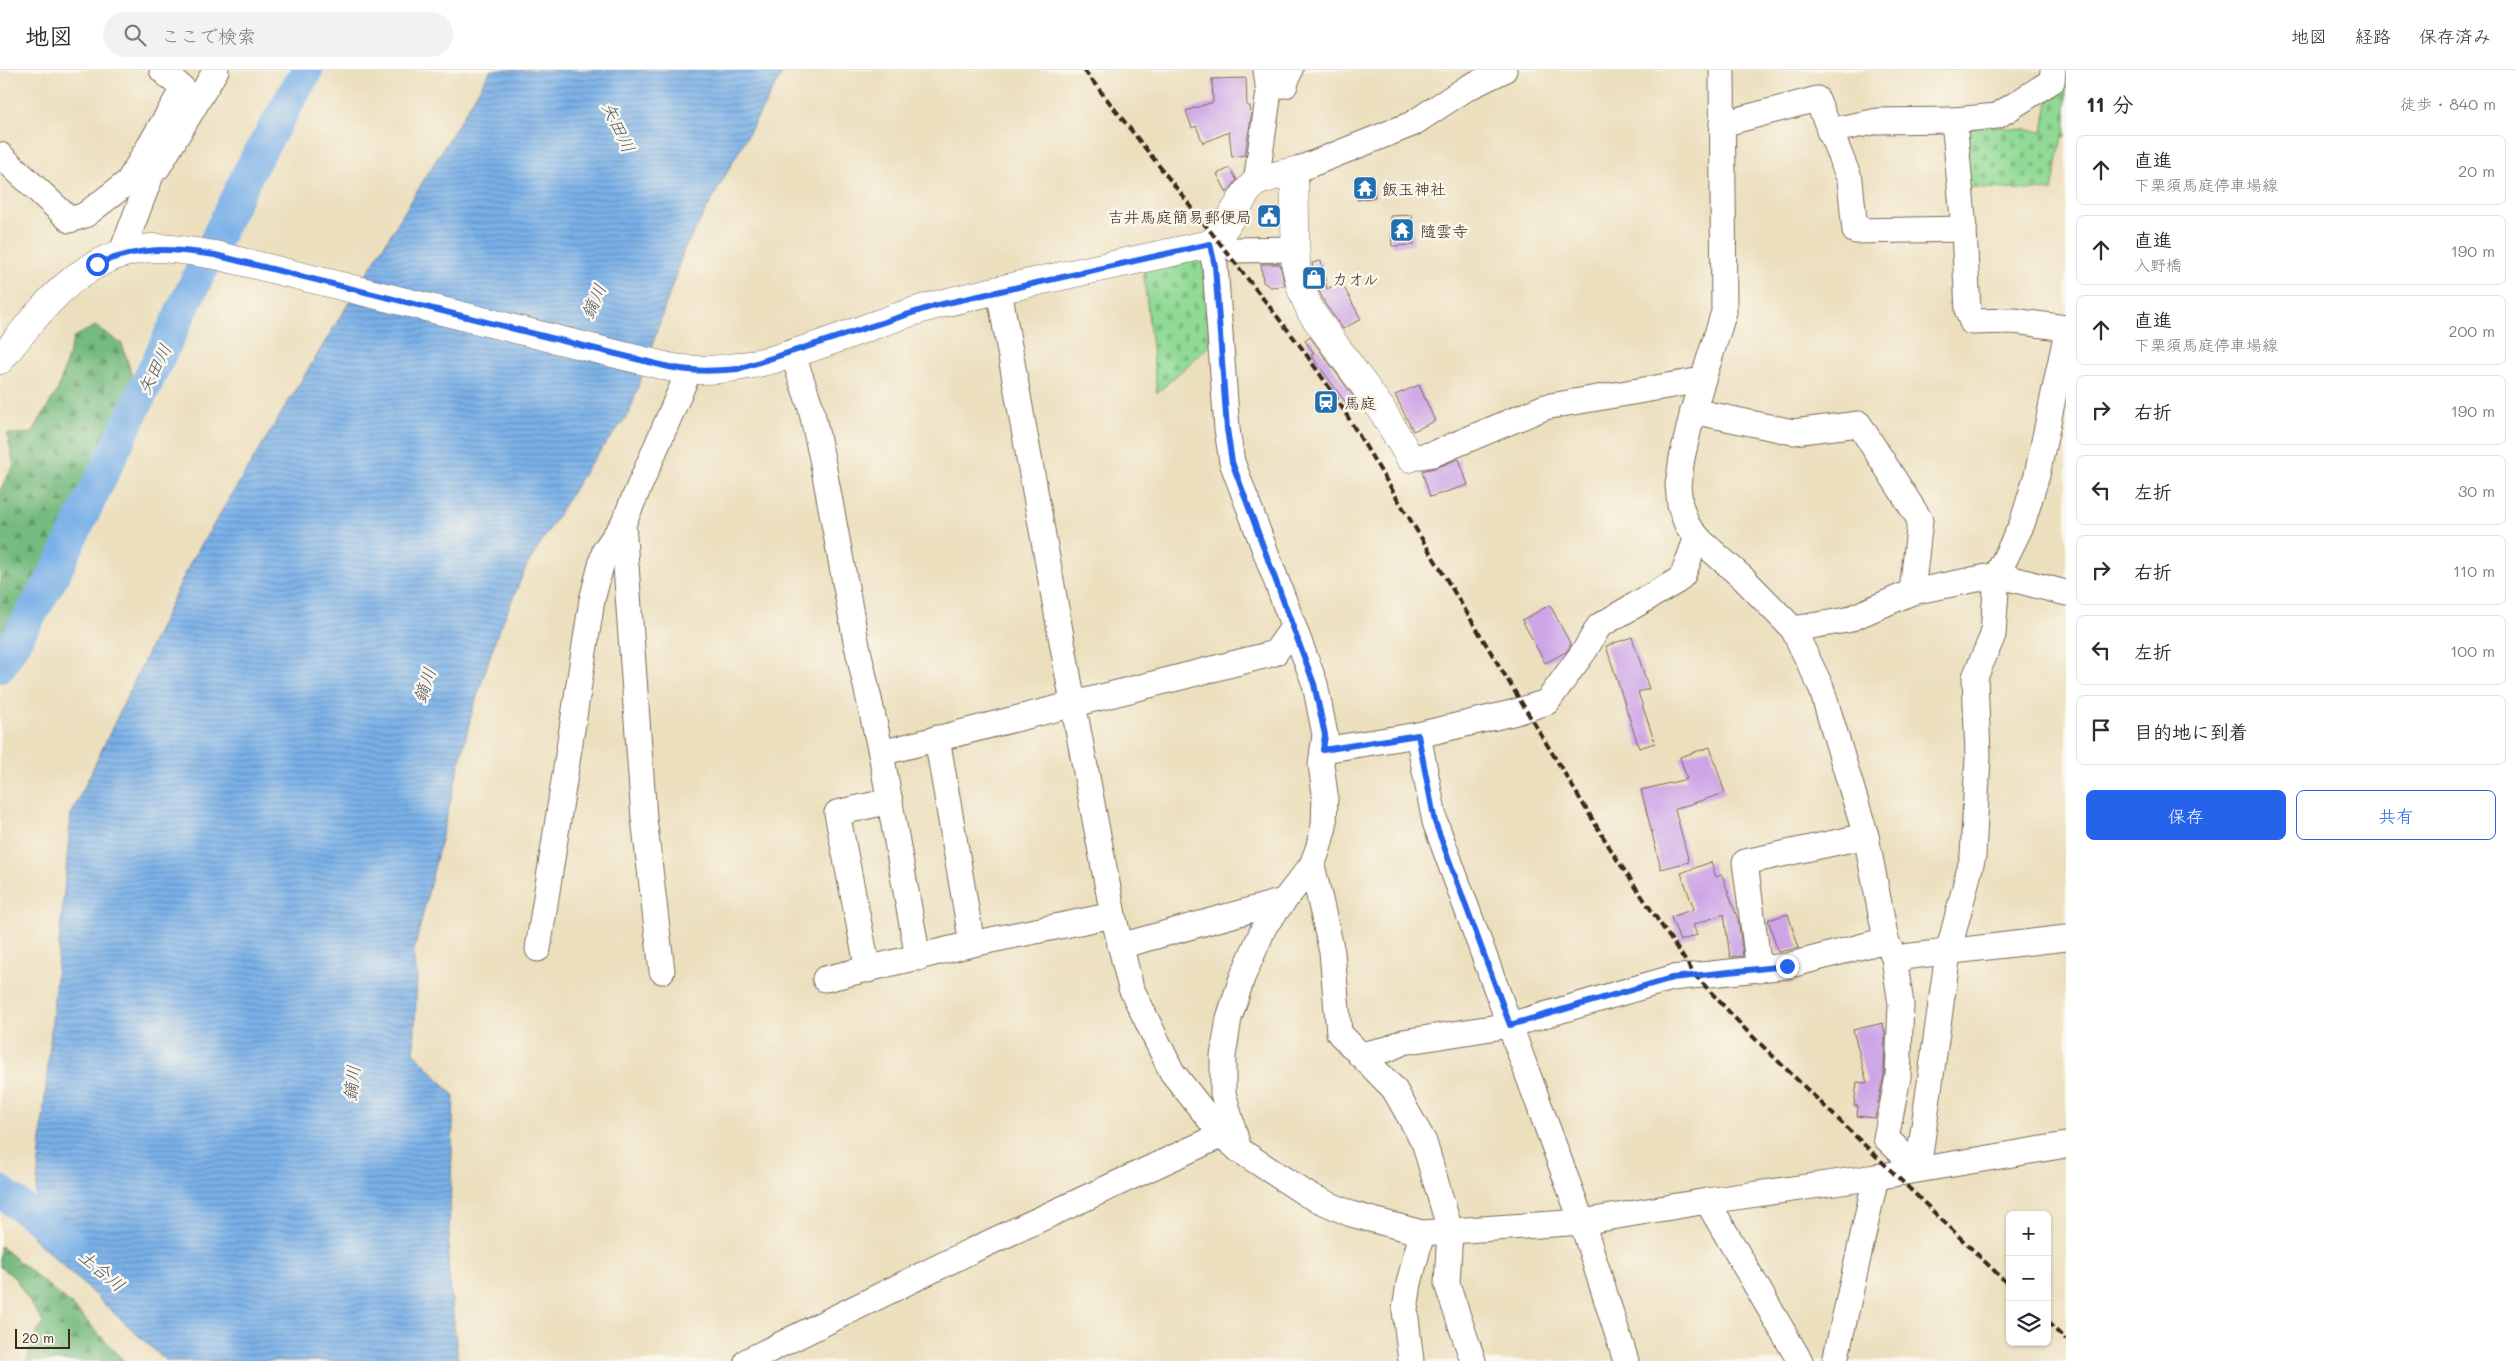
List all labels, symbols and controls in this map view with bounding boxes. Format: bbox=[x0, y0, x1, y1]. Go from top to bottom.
search box bbox=[103, 12, 453, 57]
text: 地図 bbox=[25, 20, 73, 51]
icon: search bbox=[121, 21, 149, 49]
text: ここで検索 bbox=[161, 23, 256, 48]
text: 地図 bbox=[2291, 24, 2327, 48]
text: 経路 bbox=[2355, 24, 2391, 48]
text: 保存済み bbox=[2419, 24, 2491, 48]
text: 11 分 bbox=[2086, 90, 2133, 117]
text: 徒歩 · 840 m bbox=[2400, 93, 2496, 114]
water label: 矢田川 bbox=[597, 97, 641, 157]
text: 直進 bbox=[2134, 147, 2172, 172]
icon: ahead bbox=[2087, 156, 2115, 184]
text: 20 m bbox=[2458, 160, 2495, 181]
text: 下栗須馬庭停車場線 bbox=[2134, 174, 2278, 195]
temple icon: 飯玉神社 bbox=[1352, 175, 1378, 201]
place label: 飯玉神社 bbox=[1382, 178, 1446, 199]
public building icon: 吉井馬庭簡易郵便局 bbox=[1256, 203, 1282, 229]
place label: 吉井馬庭簡易郵便局 bbox=[1108, 206, 1252, 227]
temple icon: 隨雲寺 bbox=[1389, 217, 1415, 243]
place label: 隨雲寺 bbox=[1420, 220, 1468, 241]
text: 直進 bbox=[2134, 227, 2172, 252]
icon: ahead bbox=[2087, 236, 2115, 264]
text: 190 m bbox=[2451, 240, 2495, 261]
route start bbox=[86, 253, 109, 276]
text: 入野橋 bbox=[2134, 254, 2182, 275]
shop icon: カオル bbox=[1301, 265, 1327, 291]
place label: カオル bbox=[1332, 268, 1379, 289]
water label: 鏑川 bbox=[575, 280, 611, 322]
text: 直進 bbox=[2134, 307, 2172, 332]
icon: ahead bbox=[2087, 316, 2115, 344]
text: 200 m bbox=[2448, 320, 2495, 341]
text: 下栗須馬庭停車場線 bbox=[2134, 334, 2278, 355]
water label: 矢田川 bbox=[131, 339, 177, 399]
station icon: 馬庭 bbox=[1313, 389, 1339, 415]
place label: 馬庭 bbox=[1344, 392, 1376, 413]
icon: right bbox=[2087, 396, 2115, 424]
text: 右折 bbox=[2134, 399, 2172, 424]
text: 190 m bbox=[2451, 400, 2495, 421]
icon: left bbox=[2087, 476, 2115, 504]
text: 左折 bbox=[2134, 479, 2172, 504]
text: 30 m bbox=[2458, 480, 2495, 501]
icon: right bbox=[2087, 556, 2115, 584]
text: 右折 bbox=[2134, 559, 2172, 584]
text: 110 m bbox=[2453, 560, 2495, 581]
icon: left bbox=[2087, 636, 2115, 664]
text: 左折 bbox=[2134, 639, 2172, 664]
text: 100 m bbox=[2450, 640, 2495, 661]
water label: 鏑川 bbox=[407, 664, 441, 706]
icon: arrive bbox=[2087, 716, 2115, 744]
text: 目的地に到着 bbox=[2134, 719, 2248, 744]
button: 保存 bbox=[2086, 790, 2286, 840]
button: 共有 bbox=[2296, 790, 2496, 840]
route end bbox=[1776, 955, 1799, 978]
water label: 鏑川 bbox=[337, 1064, 365, 1102]
map controls bbox=[2006, 1211, 2051, 1346]
button: + bbox=[2006, 1211, 2051, 1256]
water label: 土合川 bbox=[74, 1243, 130, 1297]
button: − bbox=[2006, 1256, 2051, 1301]
button: layers bbox=[2006, 1301, 2051, 1346]
scale bar bbox=[15, 1326, 70, 1349]
text: 20 m bbox=[22, 1328, 54, 1347]

